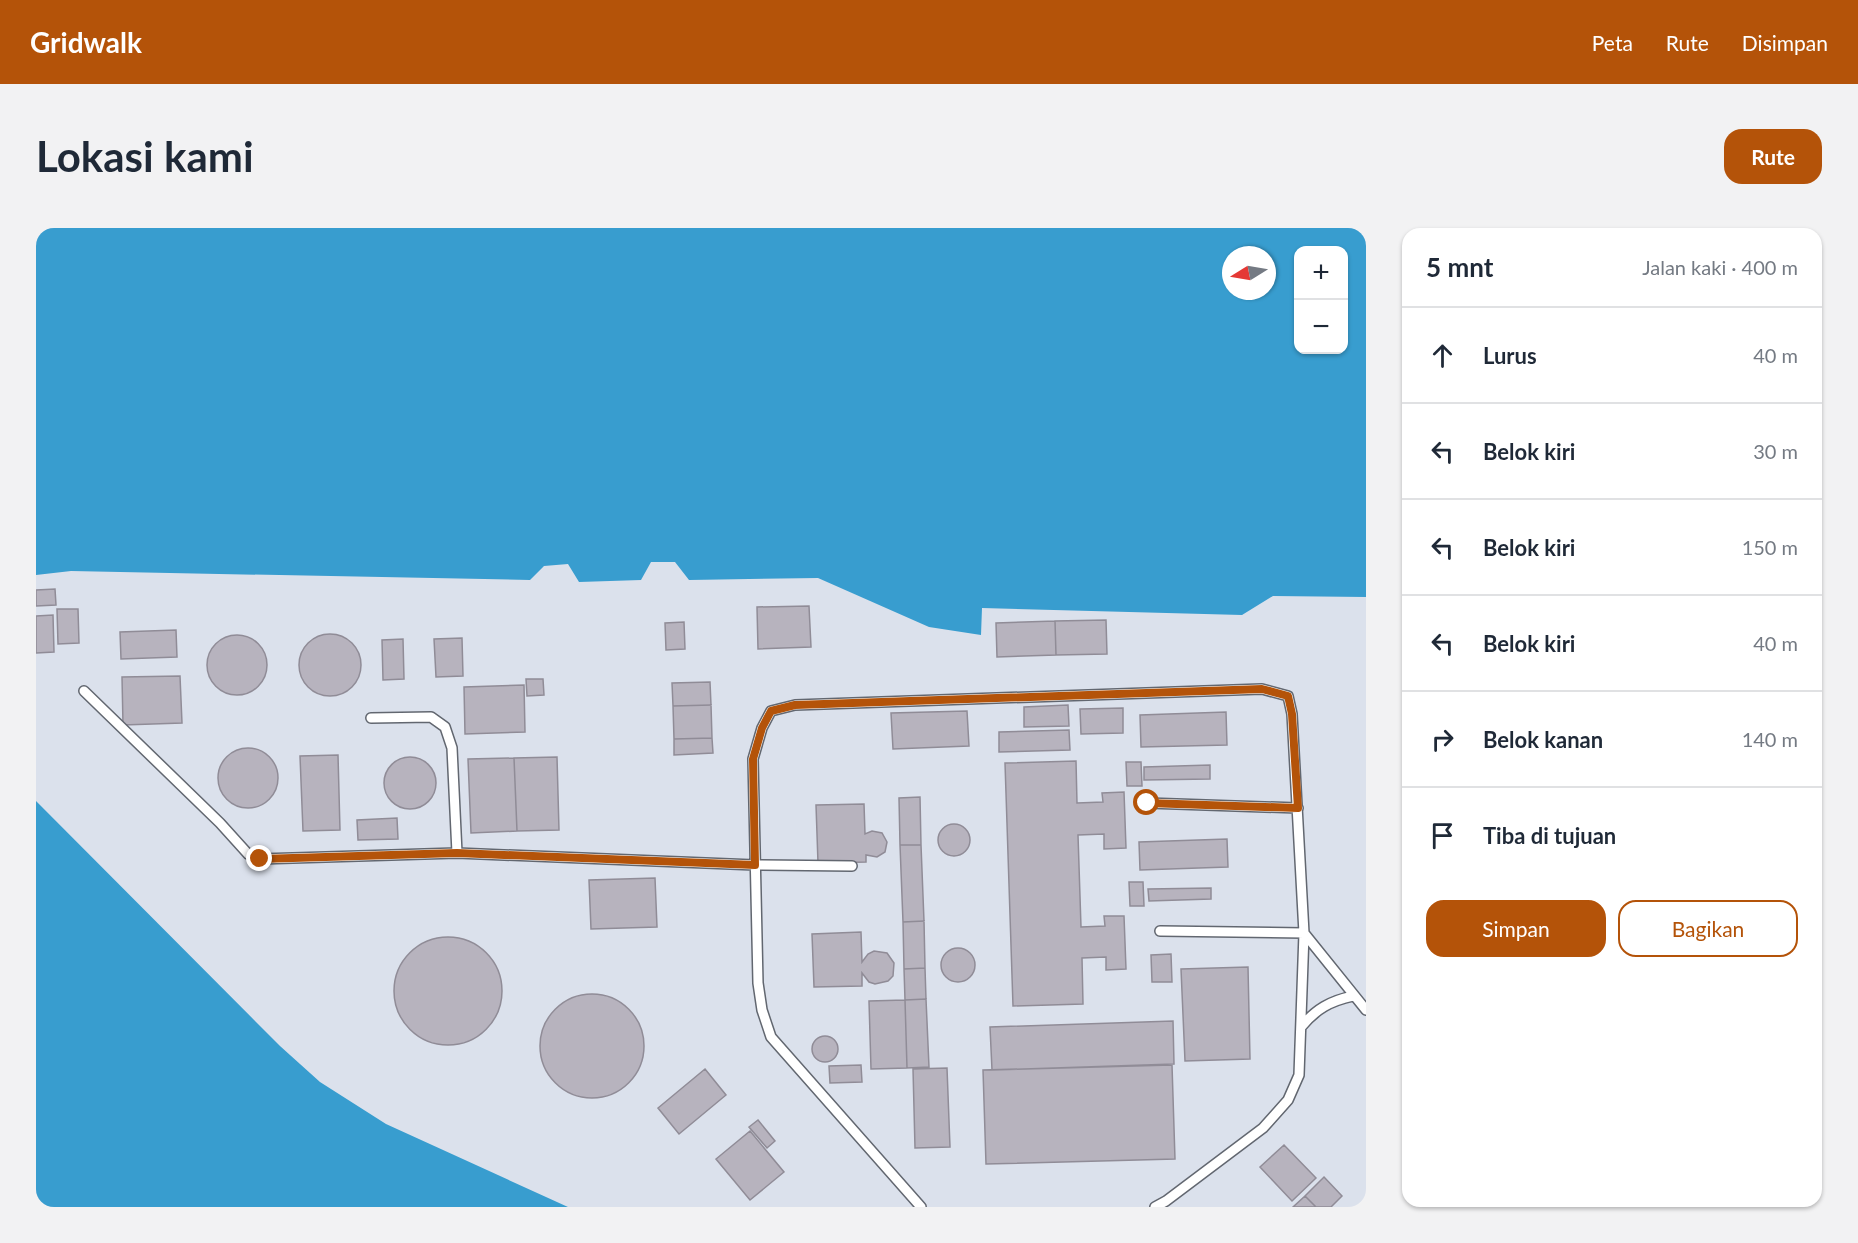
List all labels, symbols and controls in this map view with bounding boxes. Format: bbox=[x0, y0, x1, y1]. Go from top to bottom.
text: Gridwalk bbox=[30, 25, 142, 59]
text: Peta bbox=[1592, 30, 1633, 55]
text: Rute bbox=[1666, 30, 1709, 55]
text: Disimpan bbox=[1742, 30, 1828, 55]
button: Rute bbox=[1724, 129, 1822, 184]
text: Lokasi kami bbox=[36, 131, 254, 181]
north arrow bbox=[1222, 246, 1276, 300]
map controls bbox=[1294, 246, 1348, 354]
button: + bbox=[1294, 246, 1348, 300]
text: 5 mnt bbox=[1426, 251, 1493, 283]
text: Jalan kaki · 400 m bbox=[1642, 255, 1798, 279]
button: − bbox=[1294, 300, 1348, 354]
icon: ahead bbox=[1426, 339, 1459, 372]
text: Lurus bbox=[1483, 342, 1537, 369]
text: 40 m bbox=[1753, 343, 1798, 367]
icon: left bbox=[1426, 435, 1459, 468]
text: Belok kiri bbox=[1483, 438, 1575, 465]
text: 30 m bbox=[1753, 439, 1798, 463]
icon: left bbox=[1426, 531, 1459, 564]
text: Belok kiri bbox=[1483, 534, 1575, 561]
text: 150 m bbox=[1742, 535, 1798, 559]
icon: left bbox=[1426, 627, 1459, 660]
text: Belok kiri bbox=[1483, 630, 1575, 657]
text: 40 m bbox=[1753, 631, 1798, 655]
icon: right bbox=[1426, 723, 1459, 756]
text: Belok kanan bbox=[1483, 726, 1603, 753]
text: 140 m bbox=[1742, 727, 1798, 751]
route start bbox=[1133, 789, 1159, 815]
icon: arrive bbox=[1426, 819, 1459, 852]
text: Tiba di tujuan bbox=[1483, 822, 1616, 849]
route end bbox=[246, 845, 272, 871]
button: Simpan bbox=[1426, 900, 1606, 957]
button: Bagikan bbox=[1618, 900, 1798, 957]

